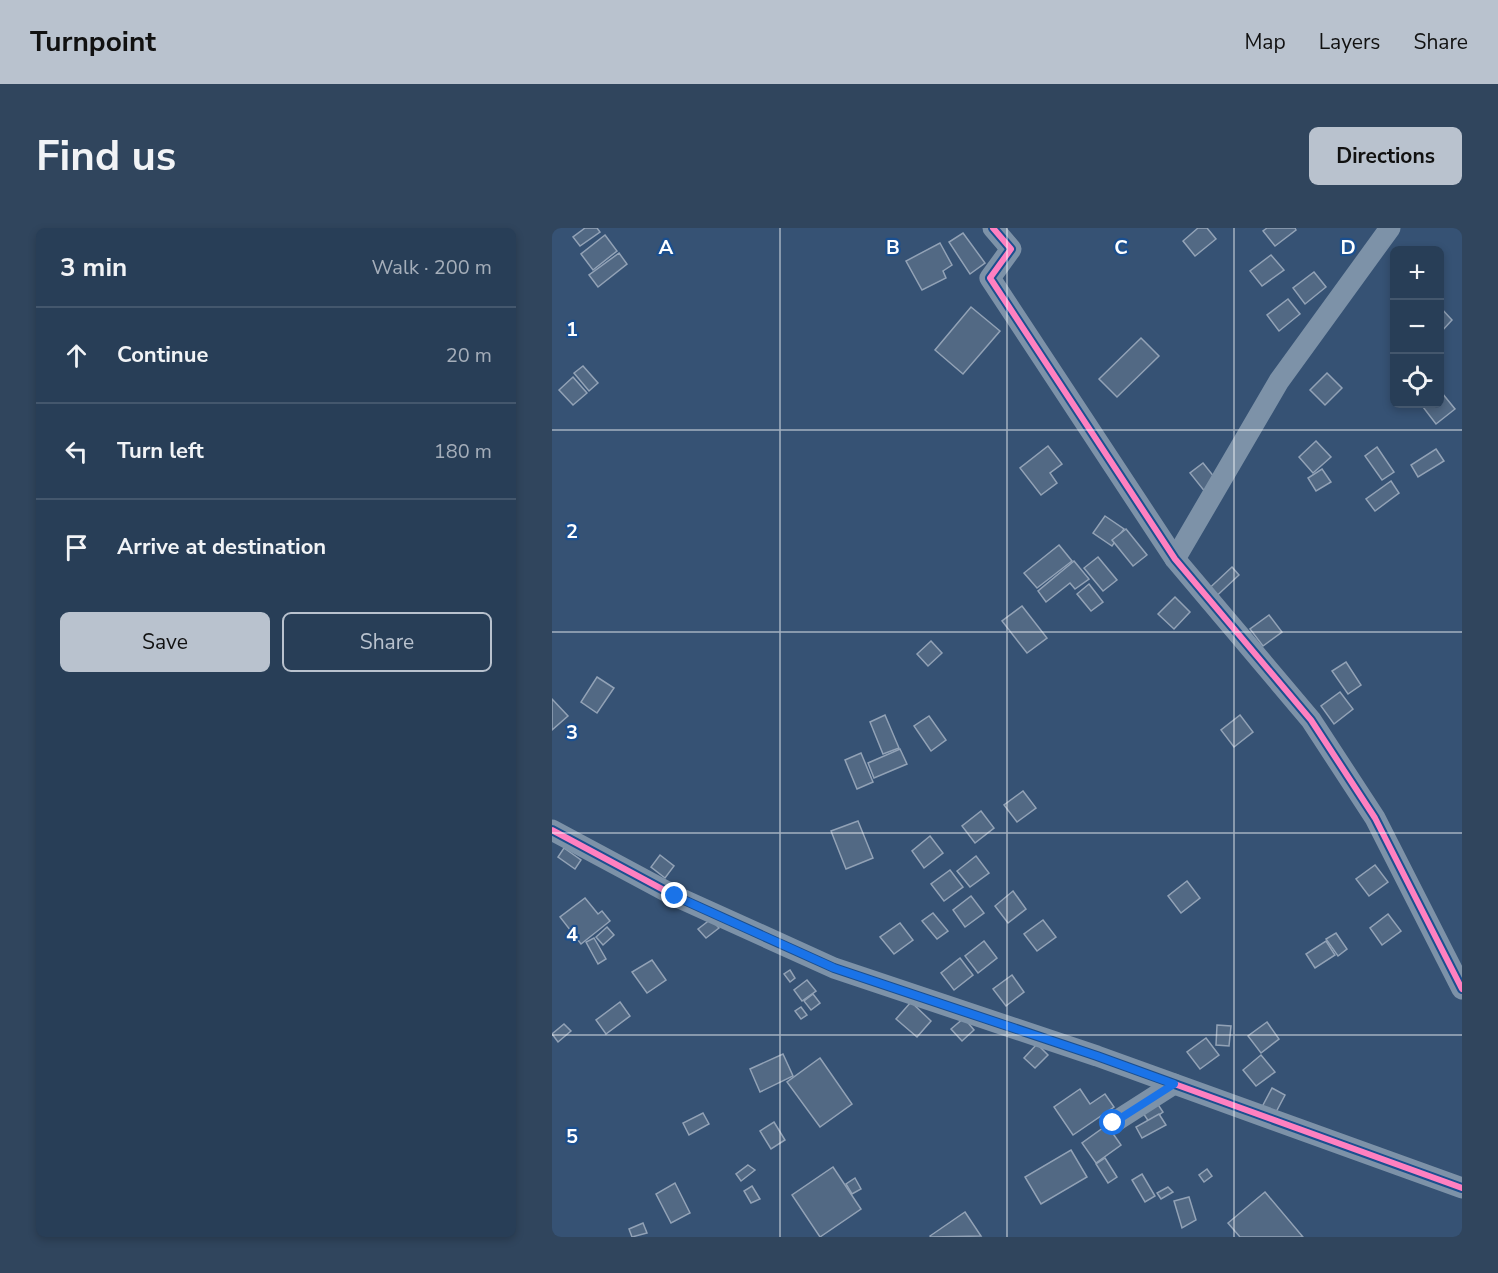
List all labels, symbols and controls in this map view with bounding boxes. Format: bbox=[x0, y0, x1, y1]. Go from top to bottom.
text: Turnpoint bbox=[30, 23, 156, 61]
text: Map bbox=[1244, 28, 1286, 56]
text: Layers bbox=[1319, 28, 1380, 56]
text: Share bbox=[1413, 28, 1468, 56]
button: Directions bbox=[1309, 127, 1462, 185]
text: Find us bbox=[36, 128, 176, 185]
text: A bbox=[659, 234, 674, 261]
text: B bbox=[886, 234, 900, 261]
text: C bbox=[1114, 234, 1128, 261]
text: D bbox=[1340, 234, 1356, 261]
map controls bbox=[1390, 246, 1444, 408]
button: + bbox=[1390, 246, 1444, 300]
text: 3 min bbox=[60, 250, 127, 285]
text: Walk · 200 m bbox=[372, 254, 492, 281]
button: − bbox=[1390, 300, 1444, 354]
text: 1 bbox=[566, 316, 578, 343]
icon: ahead bbox=[60, 339, 93, 372]
text: Continue bbox=[117, 340, 208, 370]
text: 20 m bbox=[446, 342, 492, 369]
button: locate bbox=[1390, 354, 1444, 408]
icon: left bbox=[60, 435, 93, 468]
text: Turn left bbox=[117, 436, 204, 466]
text: 180 m bbox=[434, 438, 492, 465]
text: 2 bbox=[566, 518, 578, 545]
icon: arrive bbox=[60, 531, 93, 564]
text: Arrive at destination bbox=[117, 532, 326, 562]
button: Save bbox=[60, 612, 270, 672]
button: Share bbox=[282, 612, 492, 672]
text: 3 bbox=[566, 719, 578, 746]
route end bbox=[661, 882, 687, 908]
text: 4 bbox=[566, 921, 578, 948]
route start bbox=[1099, 1109, 1125, 1135]
text: 5 bbox=[566, 1123, 578, 1150]

